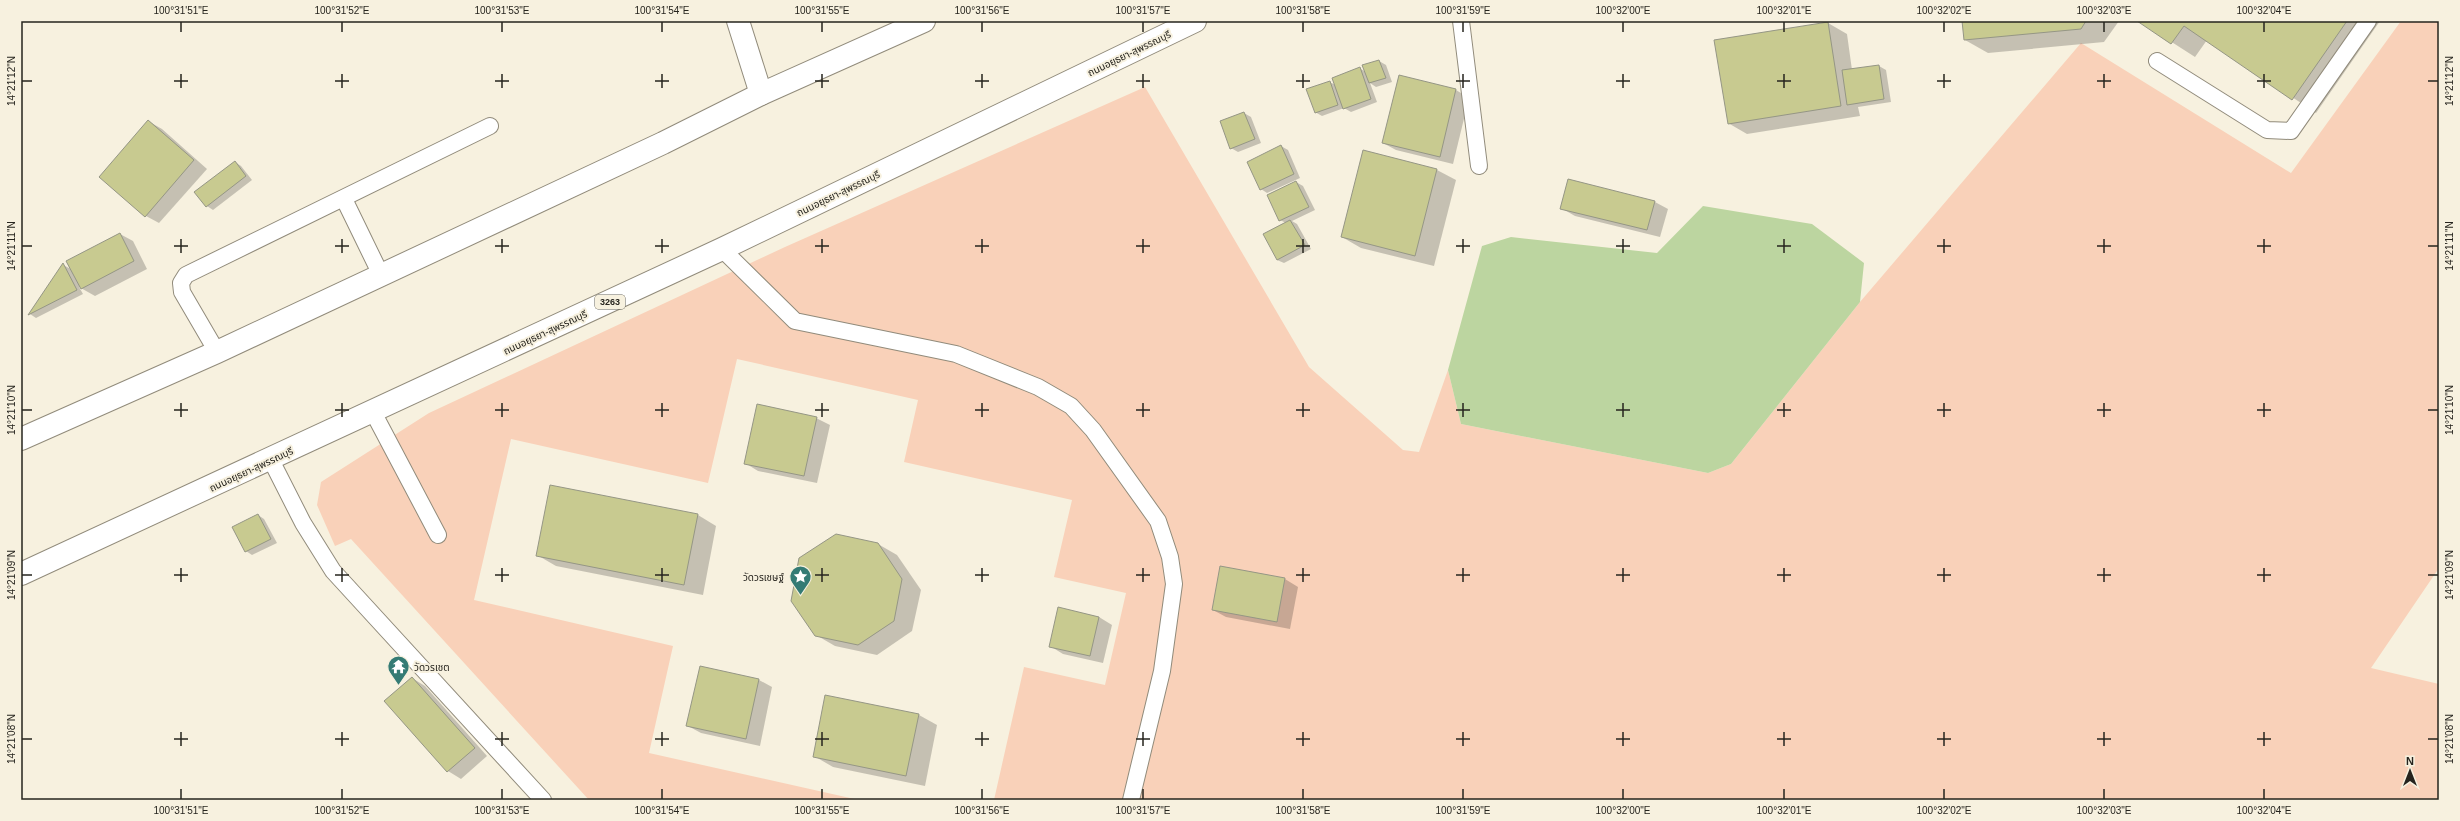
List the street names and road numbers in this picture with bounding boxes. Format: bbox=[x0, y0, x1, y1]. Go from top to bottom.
street label: ถนนอยุธยา-สุพรรณบุรี bbox=[1086, 28, 1173, 79]
street label: ถนนอยุธยา-สุพรรณบุรี bbox=[795, 168, 882, 219]
road number: 3263 bbox=[595, 295, 625, 309]
street label: ถนนอยุธยา-สุพรรณบุรี bbox=[502, 308, 590, 358]
street label: ถนนอยุธยา-สุพรรณบุรี bbox=[208, 445, 296, 495]

